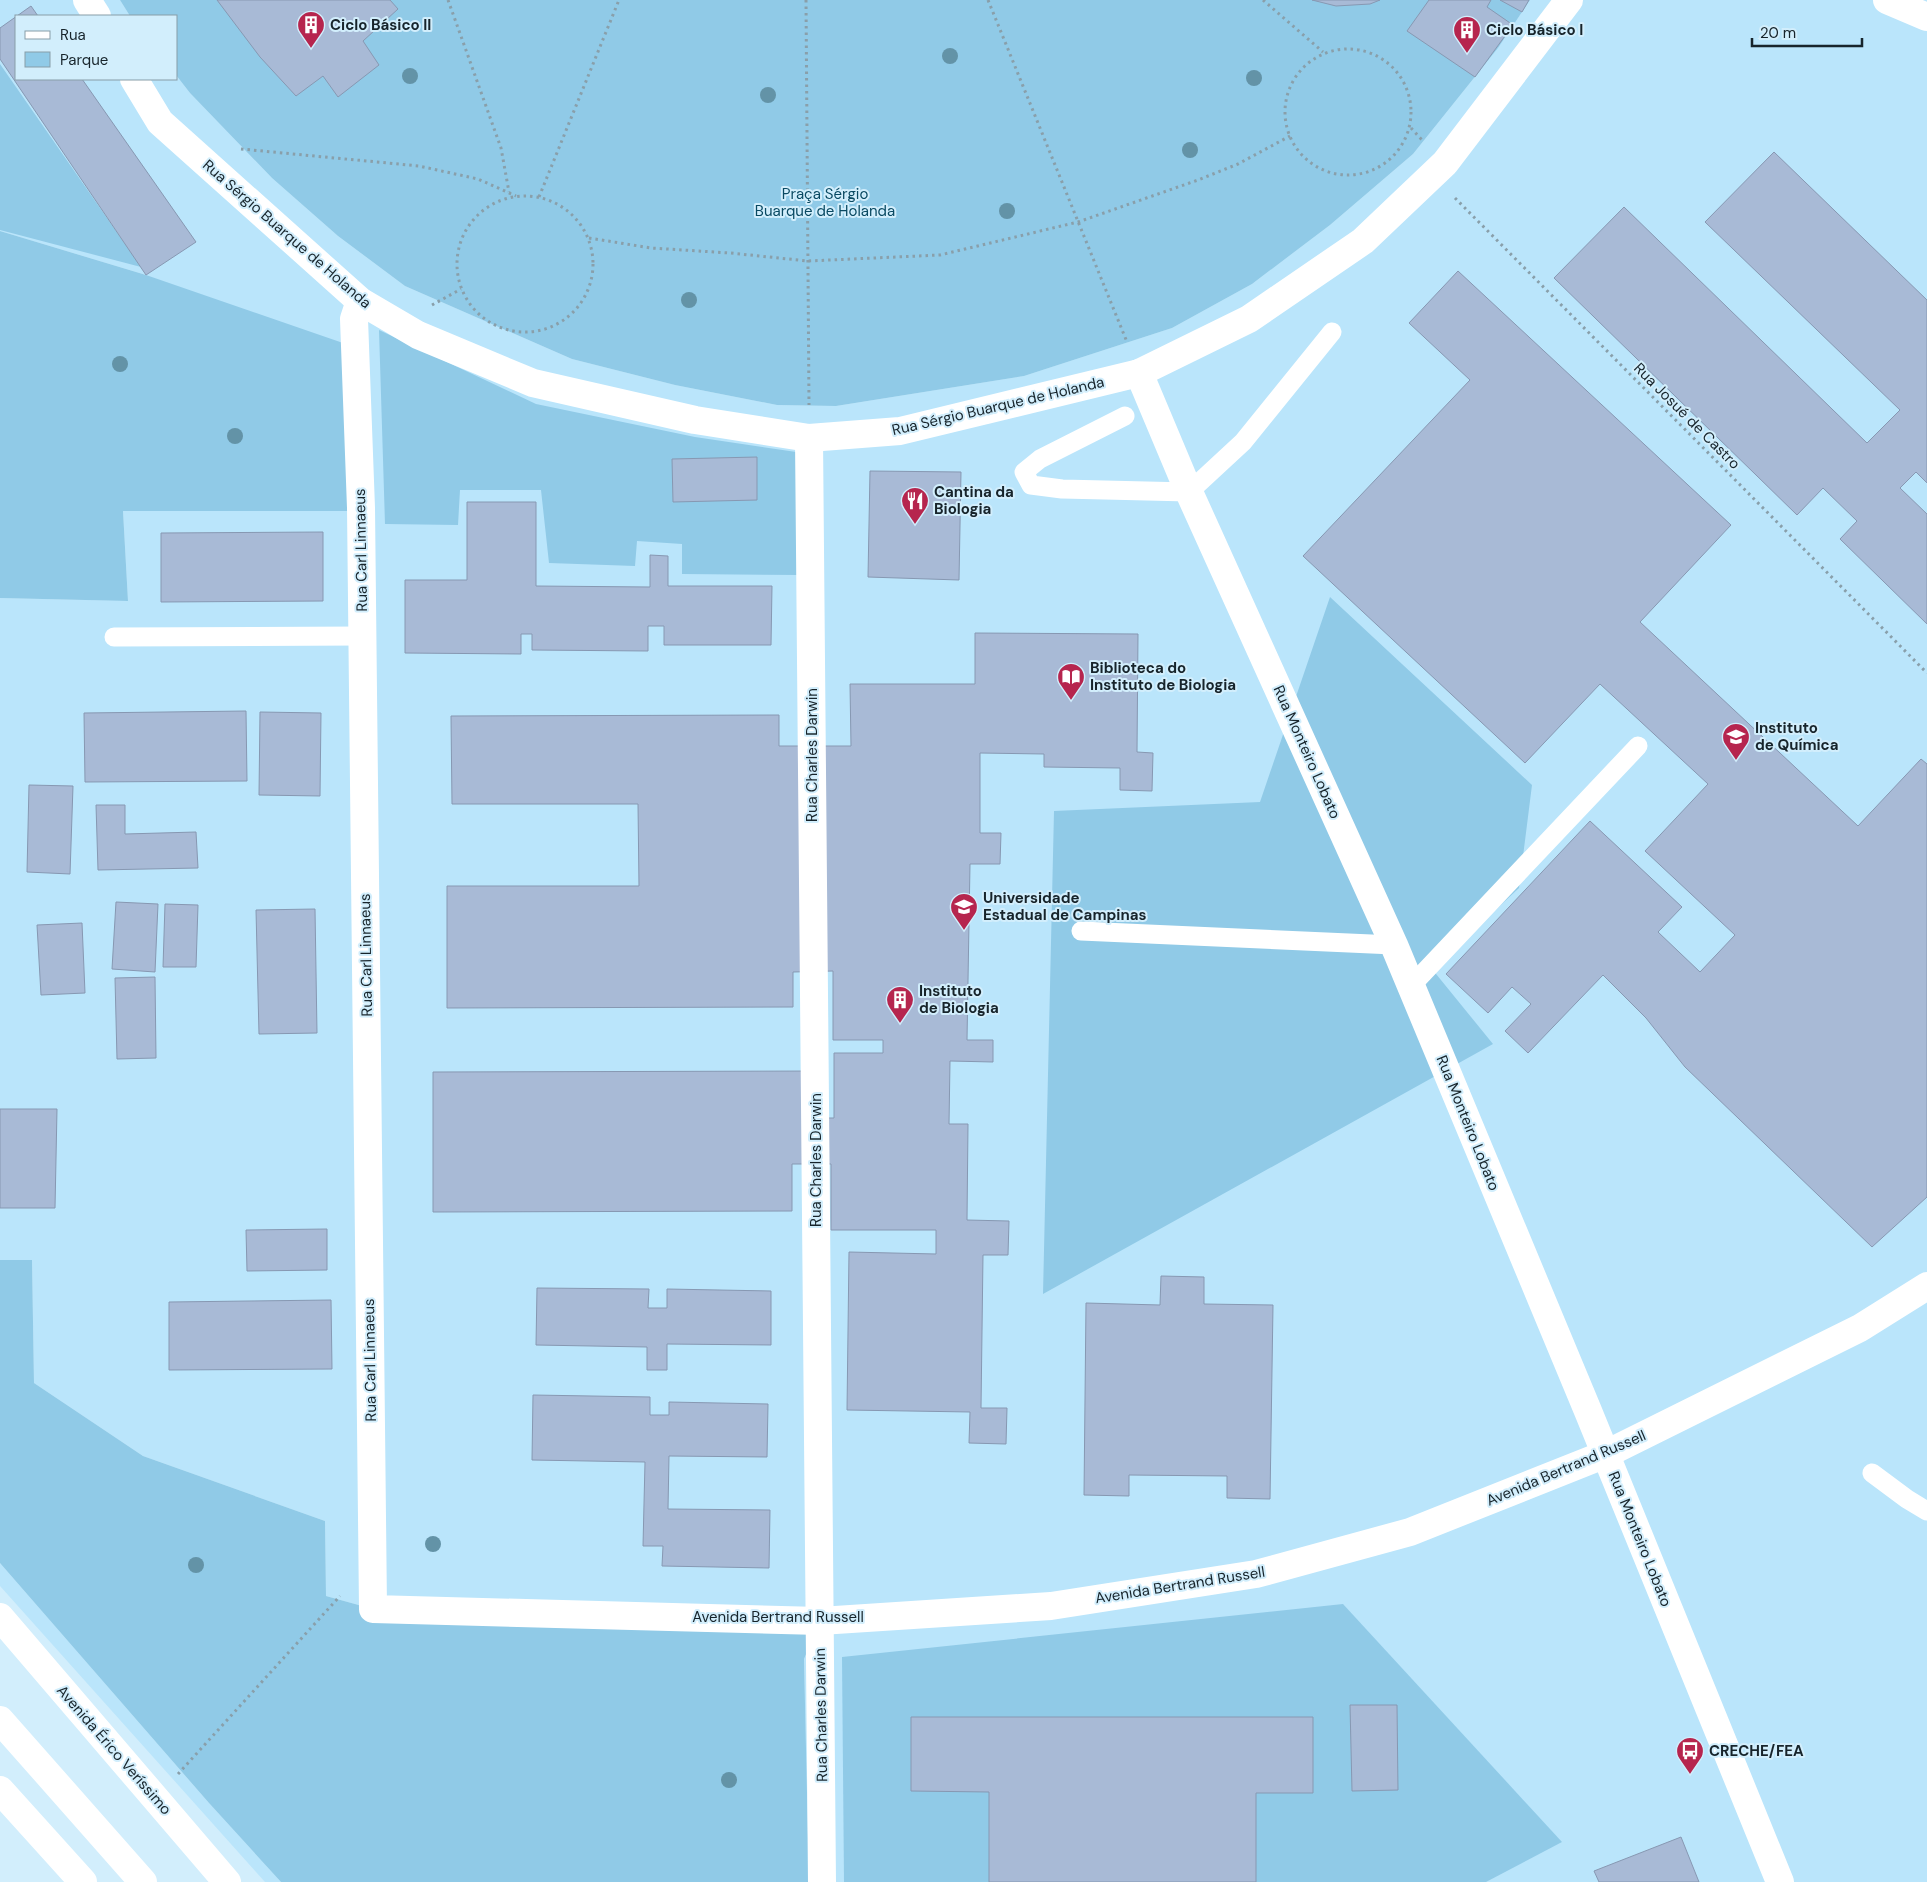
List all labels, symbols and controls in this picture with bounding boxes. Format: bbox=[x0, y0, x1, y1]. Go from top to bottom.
building icon: Ciclo Básico II bbox=[296, 10, 326, 49]
legend bbox=[15, 15, 178, 80]
place label: Ciclo Básico II bbox=[330, 15, 431, 35]
building icon: Ciclo Básico I bbox=[1452, 15, 1482, 54]
scale bar bbox=[1752, 15, 1862, 47]
place label: Ciclo Básico I bbox=[1486, 20, 1583, 40]
text: 20 m bbox=[1760, 23, 1796, 43]
text: Rua bbox=[60, 25, 86, 45]
text: Parque bbox=[60, 50, 108, 70]
street label: Rua Sérgio Buarque de Holanda bbox=[198, 155, 376, 313]
park label: Praça Sérgio Buarque de Holanda bbox=[755, 184, 895, 221]
street label: Rua Josué de Castro bbox=[1629, 358, 1745, 474]
street label: Rua Sérgio Buarque de Holanda bbox=[890, 372, 1106, 440]
place label: Cantina da Biologia bbox=[934, 482, 1014, 519]
restaurant icon: Cantina da Biologia bbox=[900, 486, 930, 525]
street label: Rua Carl Linnaeus bbox=[350, 488, 372, 612]
place label: Biblioteca do Instituto de Biologia bbox=[1090, 658, 1236, 695]
library icon: Biblioteca do Instituto de Biologia bbox=[1056, 662, 1086, 701]
street label: Rua Monteiro Lobato bbox=[1269, 682, 1345, 822]
street label: Rua Charles Darwin bbox=[802, 688, 822, 822]
place label: Instituto de Química bbox=[1755, 718, 1839, 755]
school or university icon: Instituto de Química bbox=[1721, 722, 1751, 761]
place label: Universidade Estadual de Campinas bbox=[983, 888, 1147, 925]
school or university icon: Universidade Estadual de Campinas bbox=[949, 892, 979, 931]
street label: Rua Carl Linnaeus bbox=[355, 893, 377, 1017]
place label: Instituto de Biologia bbox=[919, 981, 999, 1018]
building icon: Instituto de Biologia bbox=[885, 985, 915, 1024]
street label: Rua Monteiro Lobato bbox=[1432, 1052, 1504, 1194]
street label: Rua Charles Darwin bbox=[806, 1093, 826, 1227]
street label: Rua Carl Linnaeus bbox=[359, 1298, 381, 1422]
street label: Avenida Bertrand Russell bbox=[1483, 1425, 1649, 1511]
street label: Rua Monteiro Lobato bbox=[1604, 1468, 1676, 1610]
street label: Avenida Bertrand Russell bbox=[1094, 1562, 1266, 1608]
street label: Avenida Bertrand Russell bbox=[692, 1607, 864, 1627]
street label: Rua Charles Darwin bbox=[810, 1648, 832, 1782]
street label: Avenida Érico Veríssimo bbox=[52, 1681, 176, 1819]
bus stop icon: CRECHE/FEA bbox=[1675, 1736, 1705, 1775]
place label: CRECHE/FEA bbox=[1709, 1741, 1804, 1761]

